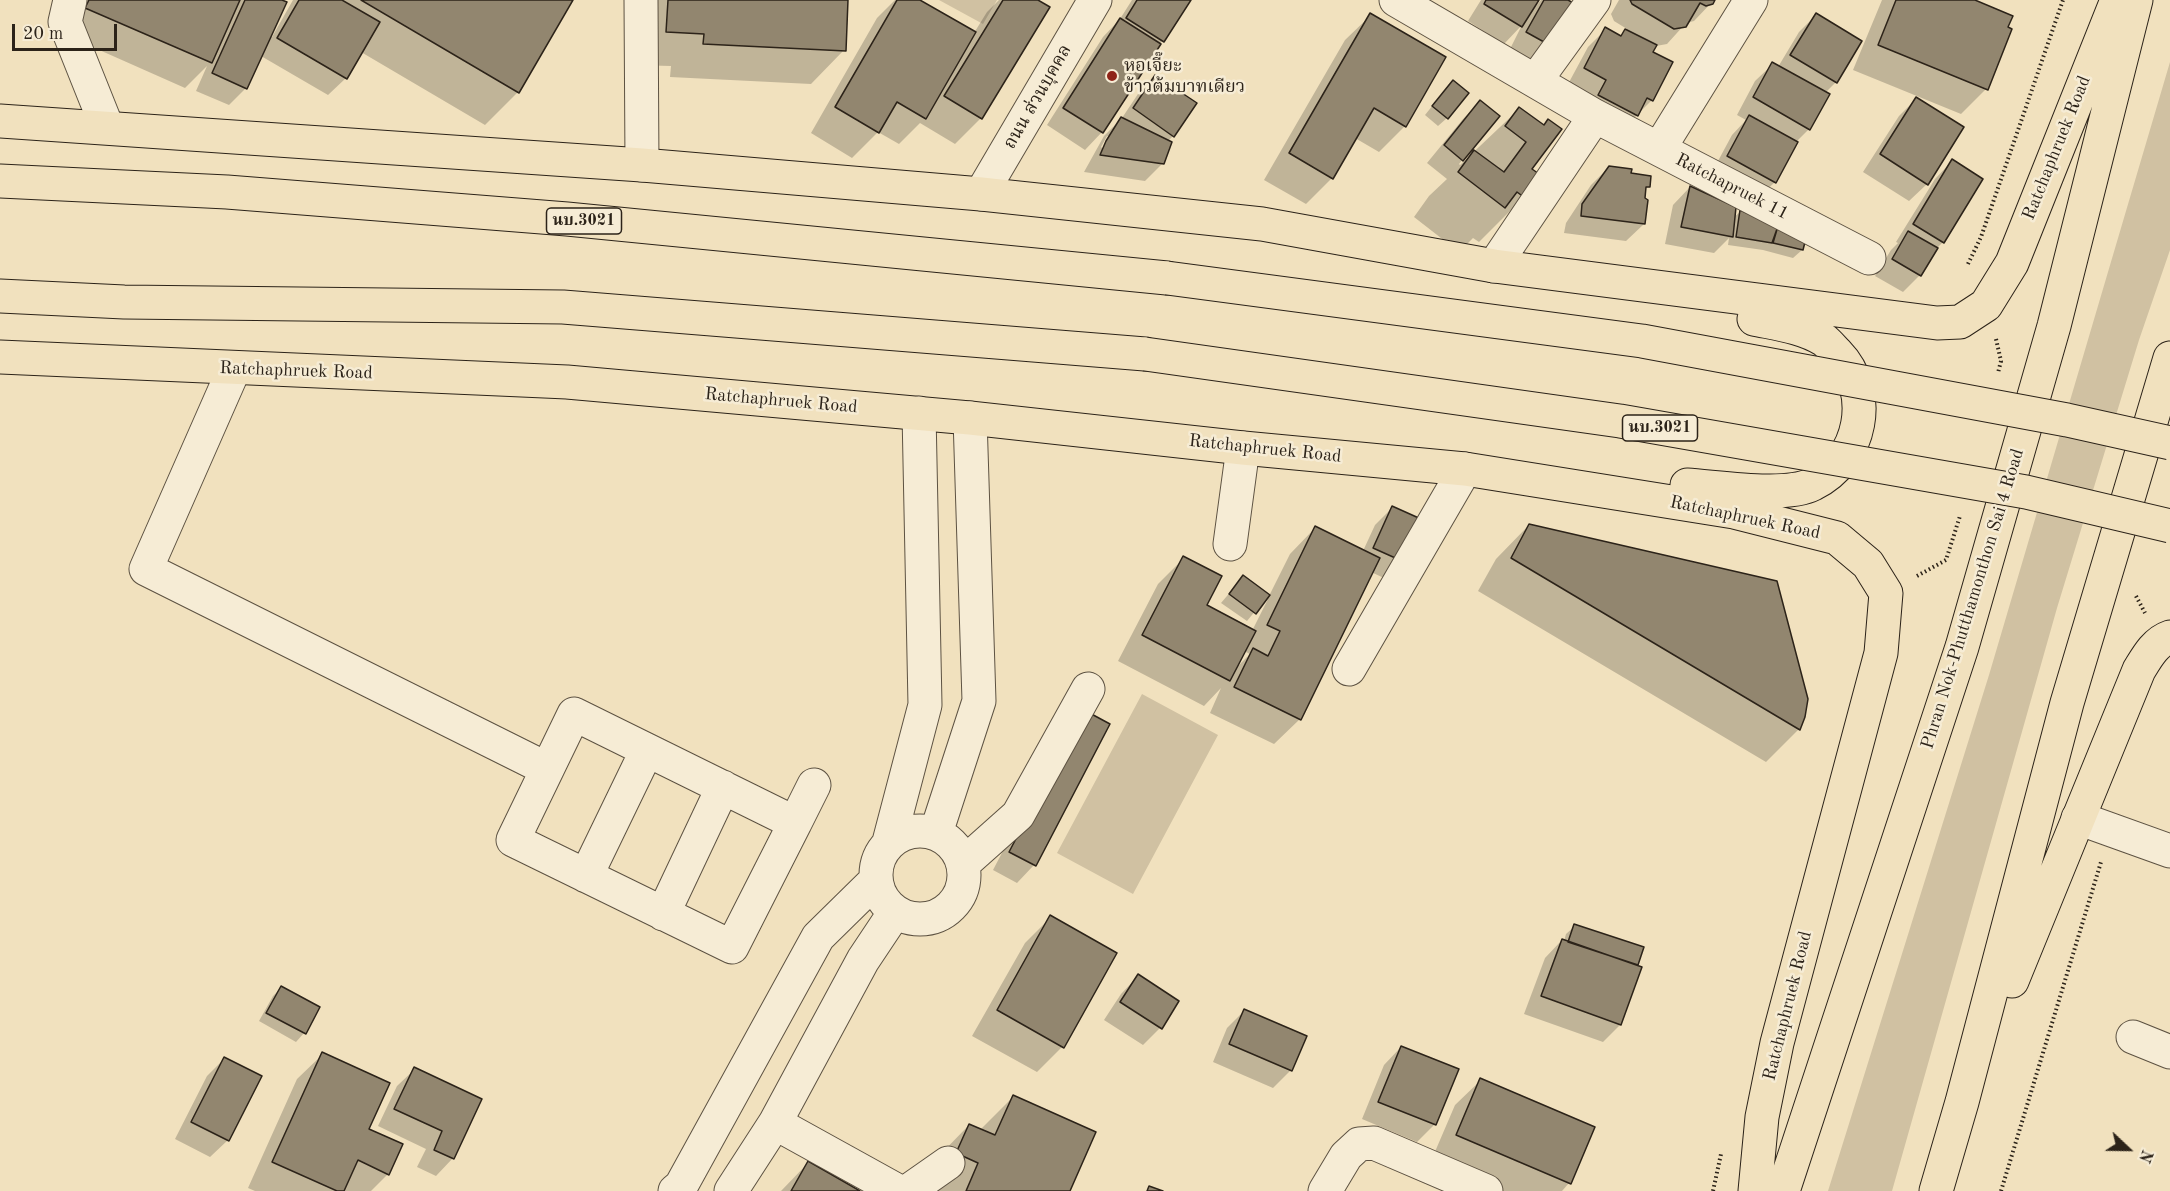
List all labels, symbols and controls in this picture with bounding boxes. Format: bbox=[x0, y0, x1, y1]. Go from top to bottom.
scale bar bbox=[15, 12, 120, 50]
text: 20 m bbox=[23, 25, 63, 43]
street label: ถนน ส่วนบุคคล bbox=[999, 41, 1077, 153]
place label: หอเจี๊ยะ ข้าวต้มบาทเดียว bbox=[1124, 55, 1245, 98]
marker: หอเจี๊ยะ ข้าวต้มบาทเดียว bbox=[1105, 69, 1119, 83]
street label: Ratchaphruek Road bbox=[2018, 73, 2096, 223]
street label: Ratchapruek 11 bbox=[1672, 149, 1792, 225]
road number: นบ.3021 bbox=[546, 208, 622, 234]
street label: Ratchaphruek Road bbox=[219, 358, 373, 384]
street label: Ratchaphruek Road bbox=[704, 384, 858, 418]
road number: นบ.3021 bbox=[1622, 415, 1698, 441]
street label: Ratchaphruek Road bbox=[1188, 430, 1342, 468]
street label: Phran Nok-Phutthamonthon Sai 4 Road bbox=[1917, 446, 2029, 752]
street label: Ratchaphruek Road bbox=[1668, 491, 1822, 545]
street label: Ratchaphruek Road bbox=[1759, 929, 1817, 1083]
north arrow bbox=[2098, 1119, 2158, 1179]
text: N bbox=[2135, 1147, 2154, 1164]

